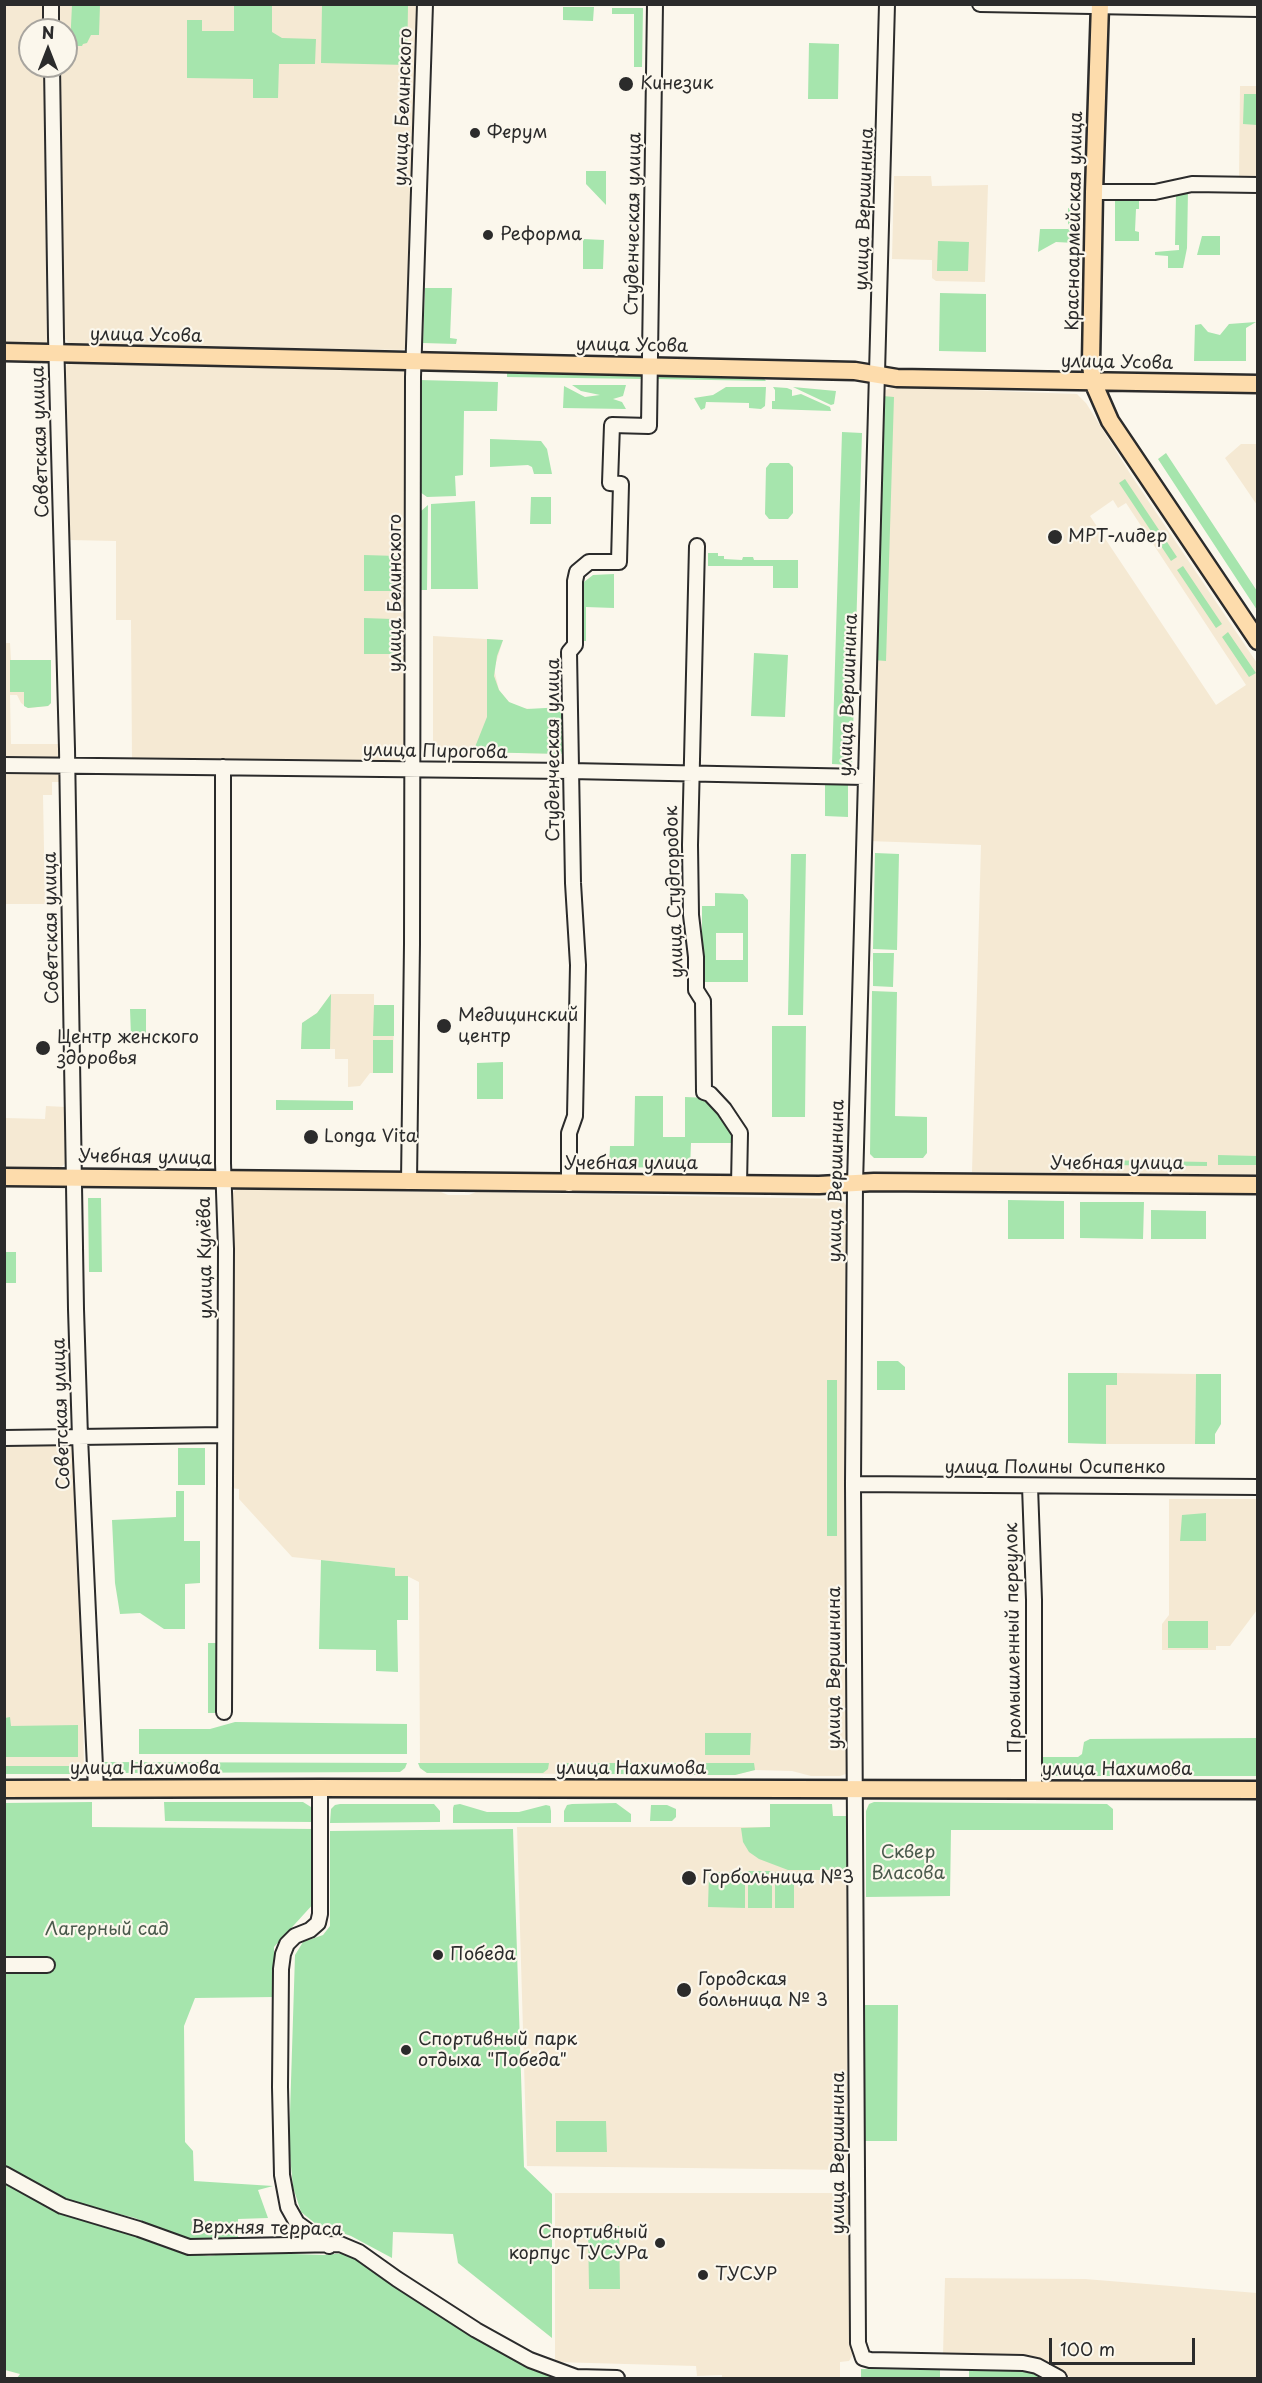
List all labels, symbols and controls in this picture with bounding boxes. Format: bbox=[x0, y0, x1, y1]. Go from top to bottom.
north arrow bbox=[18, 18, 78, 78]
text: N bbox=[42, 20, 54, 44]
street label: улица Белинского bbox=[390, 28, 418, 186]
place label: Кинезик bbox=[640, 73, 713, 95]
marker: Кинезик bbox=[617, 75, 635, 93]
street label: Красноармейская улица bbox=[1062, 111, 1088, 331]
place label: Ферум bbox=[487, 122, 547, 144]
marker: Ферум bbox=[468, 126, 482, 140]
street label: улица Вершинина bbox=[851, 127, 879, 291]
street label: Студенческая улица bbox=[622, 132, 646, 316]
place label: Реформа bbox=[500, 224, 582, 246]
marker: Реформа bbox=[481, 228, 495, 242]
street label: улица Усова bbox=[90, 324, 202, 348]
street label: улица Усова bbox=[576, 334, 688, 358]
street label: улица Усова bbox=[1061, 351, 1173, 375]
street label: Советская улица bbox=[28, 366, 54, 518]
street label: улица Белинского bbox=[385, 514, 407, 672]
place label: МРТ-лидер bbox=[1068, 526, 1167, 548]
marker: МРТ-лидер bbox=[1046, 528, 1064, 546]
street label: улица Вершинина bbox=[835, 613, 863, 777]
street label: Студенческая улица bbox=[543, 658, 565, 842]
street label: улица Пирогова bbox=[362, 740, 508, 764]
street label: улица Студгородок bbox=[661, 805, 689, 979]
street label: Советская улица bbox=[40, 852, 64, 1004]
place label: Медицинский центр bbox=[458, 1005, 578, 1048]
marker: Медицинский центр bbox=[435, 1017, 453, 1035]
place label: Центр женского здоровья bbox=[57, 1027, 199, 1070]
marker: Центр женского здоровья bbox=[34, 1039, 52, 1057]
street label: улица Вершинина bbox=[825, 1099, 849, 1263]
place label: Longa Vita bbox=[324, 1126, 417, 1148]
marker: Longa Vita bbox=[302, 1128, 320, 1146]
street label: Учебная улица bbox=[78, 1146, 212, 1170]
street label: Учебная улица bbox=[564, 1153, 698, 1175]
street label: Учебная улица bbox=[1050, 1153, 1184, 1175]
street label: улица Кулёва bbox=[194, 1197, 218, 1319]
street label: Советская улица bbox=[49, 1338, 75, 1490]
street label: улица Полины Осипенко bbox=[945, 1457, 1165, 1479]
street label: Промышленный переулок bbox=[1001, 1523, 1027, 1753]
street label: улица Вершинина bbox=[824, 1586, 846, 1750]
street label: улица Нахимова bbox=[70, 1758, 220, 1780]
street label: улица Нахимова bbox=[556, 1758, 706, 1780]
street label: улица Нахимова bbox=[1042, 1759, 1192, 1781]
park label: Сквер Власова bbox=[871, 1842, 945, 1884]
place label: Горбольница №3 bbox=[702, 1867, 854, 1889]
marker: Горбольница №3 bbox=[680, 1869, 698, 1887]
park label: Лагерный сад bbox=[45, 1919, 169, 1941]
place label: Победа bbox=[450, 1944, 516, 1966]
marker: Победа bbox=[431, 1948, 445, 1962]
place label: Городская больница № 3 bbox=[698, 1969, 828, 2012]
marker: Городская больница № 3 bbox=[675, 1981, 693, 1999]
place label: Спортивный парк отдыха "Победа" bbox=[418, 2029, 577, 2072]
marker: Спортивный парк отдыха "Победа" bbox=[399, 2043, 413, 2057]
street label: улица Вершинина bbox=[828, 2071, 850, 2235]
street label: Верхняя терраса bbox=[191, 2217, 343, 2241]
place label: Спортивный корпус ТУСУРа bbox=[509, 2222, 648, 2264]
marker: Спортивный корпус ТУСУРа bbox=[653, 2236, 667, 2250]
place label: ТУСУР bbox=[715, 2264, 777, 2286]
marker: ТУСУР bbox=[696, 2268, 710, 2282]
scale bar bbox=[1052, 2326, 1198, 2364]
text: 100 m bbox=[1060, 2335, 1115, 2362]

